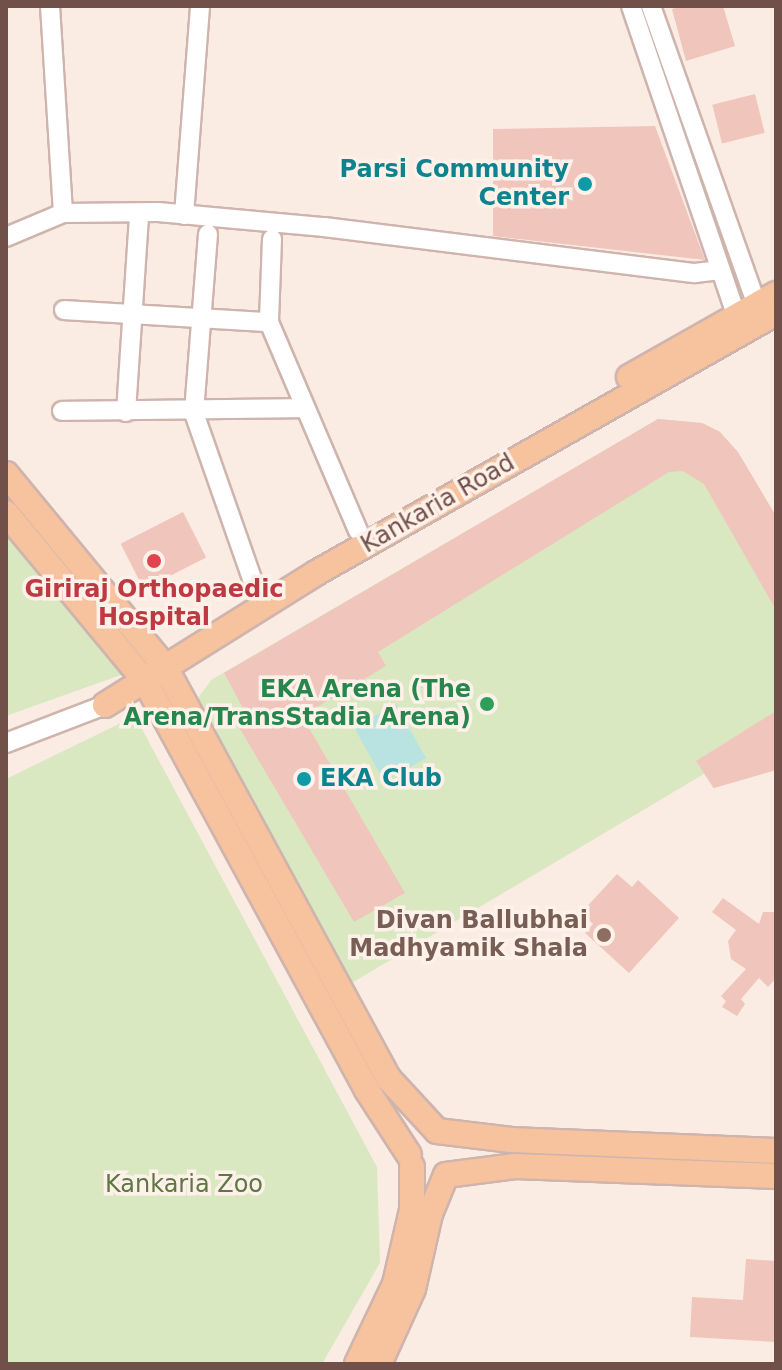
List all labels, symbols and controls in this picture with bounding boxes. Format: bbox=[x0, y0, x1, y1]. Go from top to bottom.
place label: Parsi Community Center bbox=[340, 156, 569, 212]
marker: Parsi Community Center bbox=[576, 175, 594, 193]
street label: Kankaria Road bbox=[356, 448, 520, 560]
marker: Giriraj Orthopaedic Hospital bbox=[143, 550, 165, 572]
place label: Giriraj Orthopaedic Hospital bbox=[24, 576, 284, 632]
place label: EKA Arena (The Arena/TransStadia Arena) bbox=[123, 676, 471, 732]
marker: EKA Arena (The Arena/TransStadia Arena) bbox=[478, 695, 496, 713]
place label: EKA Club bbox=[320, 765, 442, 793]
marker: EKA Club bbox=[295, 770, 313, 788]
place label: Divan Ballubhai Madhyamik Shala bbox=[349, 907, 588, 963]
marker: Divan Ballubhai Madhyamik Shala bbox=[595, 926, 613, 944]
park label: Kankaria Zoo bbox=[105, 1171, 263, 1199]

